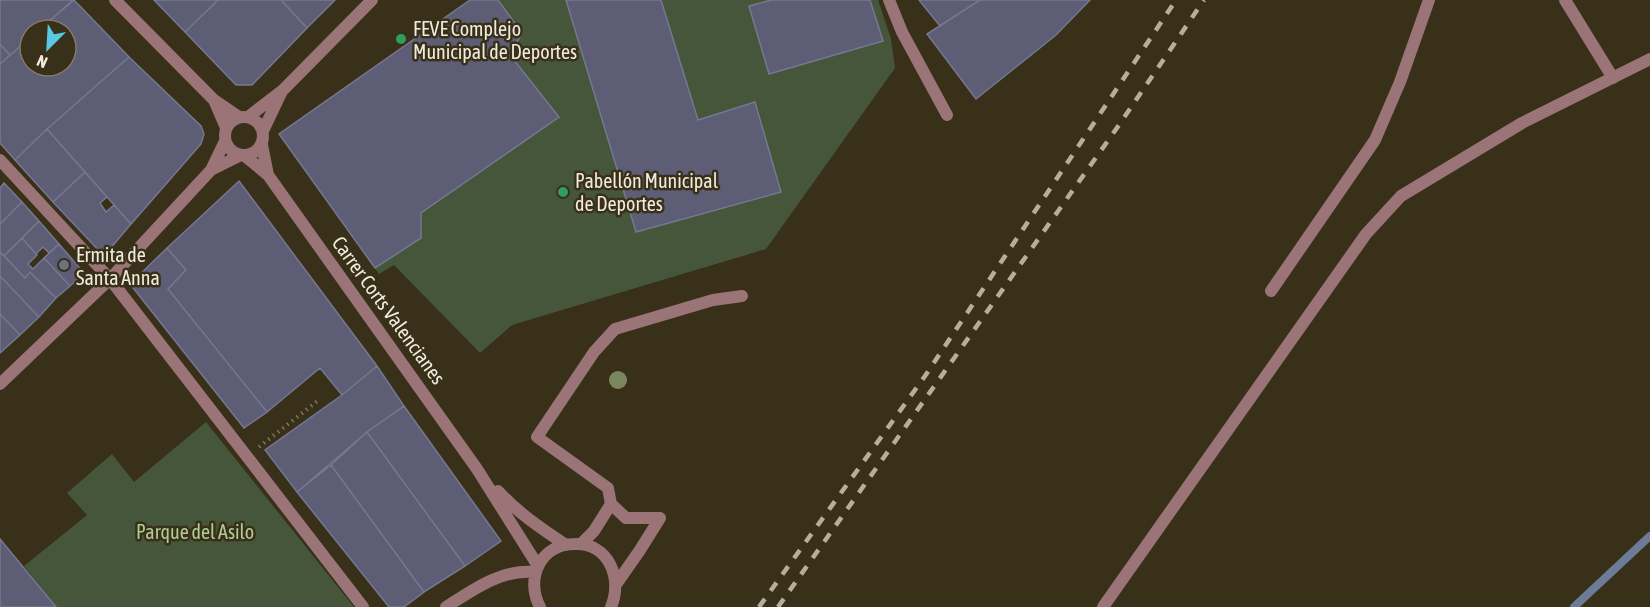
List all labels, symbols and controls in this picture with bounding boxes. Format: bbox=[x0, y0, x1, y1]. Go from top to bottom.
place label: FEVE Complejo Municipal de Deportes bbox=[413, 17, 577, 63]
north arrow bbox=[18, 18, 78, 78]
marker: FEVE Complejo Municipal de Deportes bbox=[394, 32, 408, 46]
text: N bbox=[34, 52, 50, 72]
place label: Pabellón Municipal de Deportes bbox=[575, 169, 719, 215]
marker: Pabellón Municipal de Deportes bbox=[556, 185, 570, 199]
street label: Carrer Corts Valencianes bbox=[328, 232, 450, 388]
place label: Ermita de Santa Anna bbox=[76, 243, 160, 289]
marker: Ermita de Santa Anna bbox=[57, 258, 71, 272]
park label: Parque del Asilo bbox=[136, 520, 254, 543]

